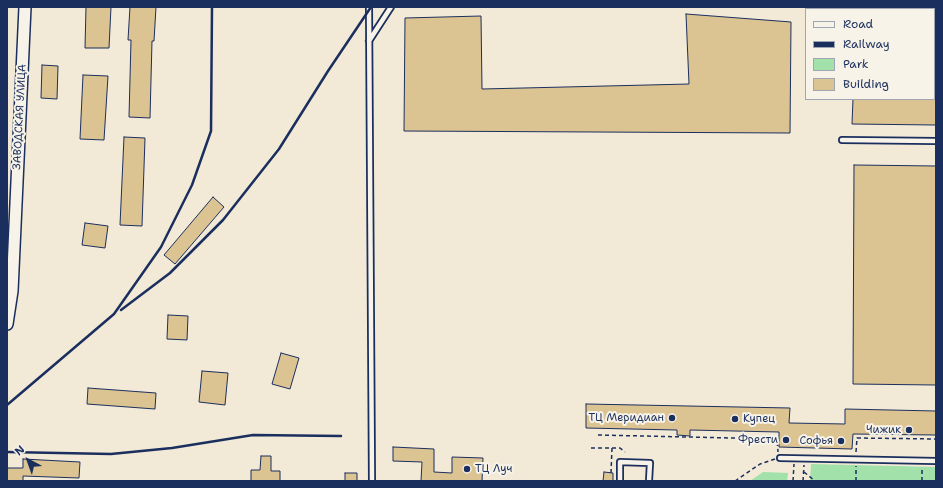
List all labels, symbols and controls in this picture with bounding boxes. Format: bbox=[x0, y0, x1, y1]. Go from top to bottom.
legend bbox=[805, 8, 935, 100]
text: Road bbox=[843, 16, 873, 32]
text: Railway bbox=[843, 36, 890, 52]
text: Park bbox=[843, 56, 869, 72]
street label: ЗАВОДСКАЯ УЛИЦА bbox=[11, 64, 29, 170]
text: Building bbox=[843, 76, 889, 92]
place label: ТЦ Меридиан bbox=[588, 411, 664, 425]
place label: Купец bbox=[743, 412, 775, 426]
marker: ТЦ Меридиан bbox=[667, 413, 677, 423]
marker: Купец bbox=[730, 414, 740, 424]
place label: Чижик bbox=[866, 423, 901, 437]
marker: Чижик bbox=[904, 425, 914, 435]
place label: Фрести bbox=[738, 433, 778, 447]
place label: Софья bbox=[800, 434, 833, 448]
marker: Фрести bbox=[781, 435, 791, 445]
marker: Софья bbox=[836, 436, 846, 446]
north arrow bbox=[8, 440, 48, 480]
text: N bbox=[12, 442, 28, 459]
place label: ТЦ Луч bbox=[475, 462, 512, 476]
marker: ТЦ Луч bbox=[462, 464, 472, 474]

